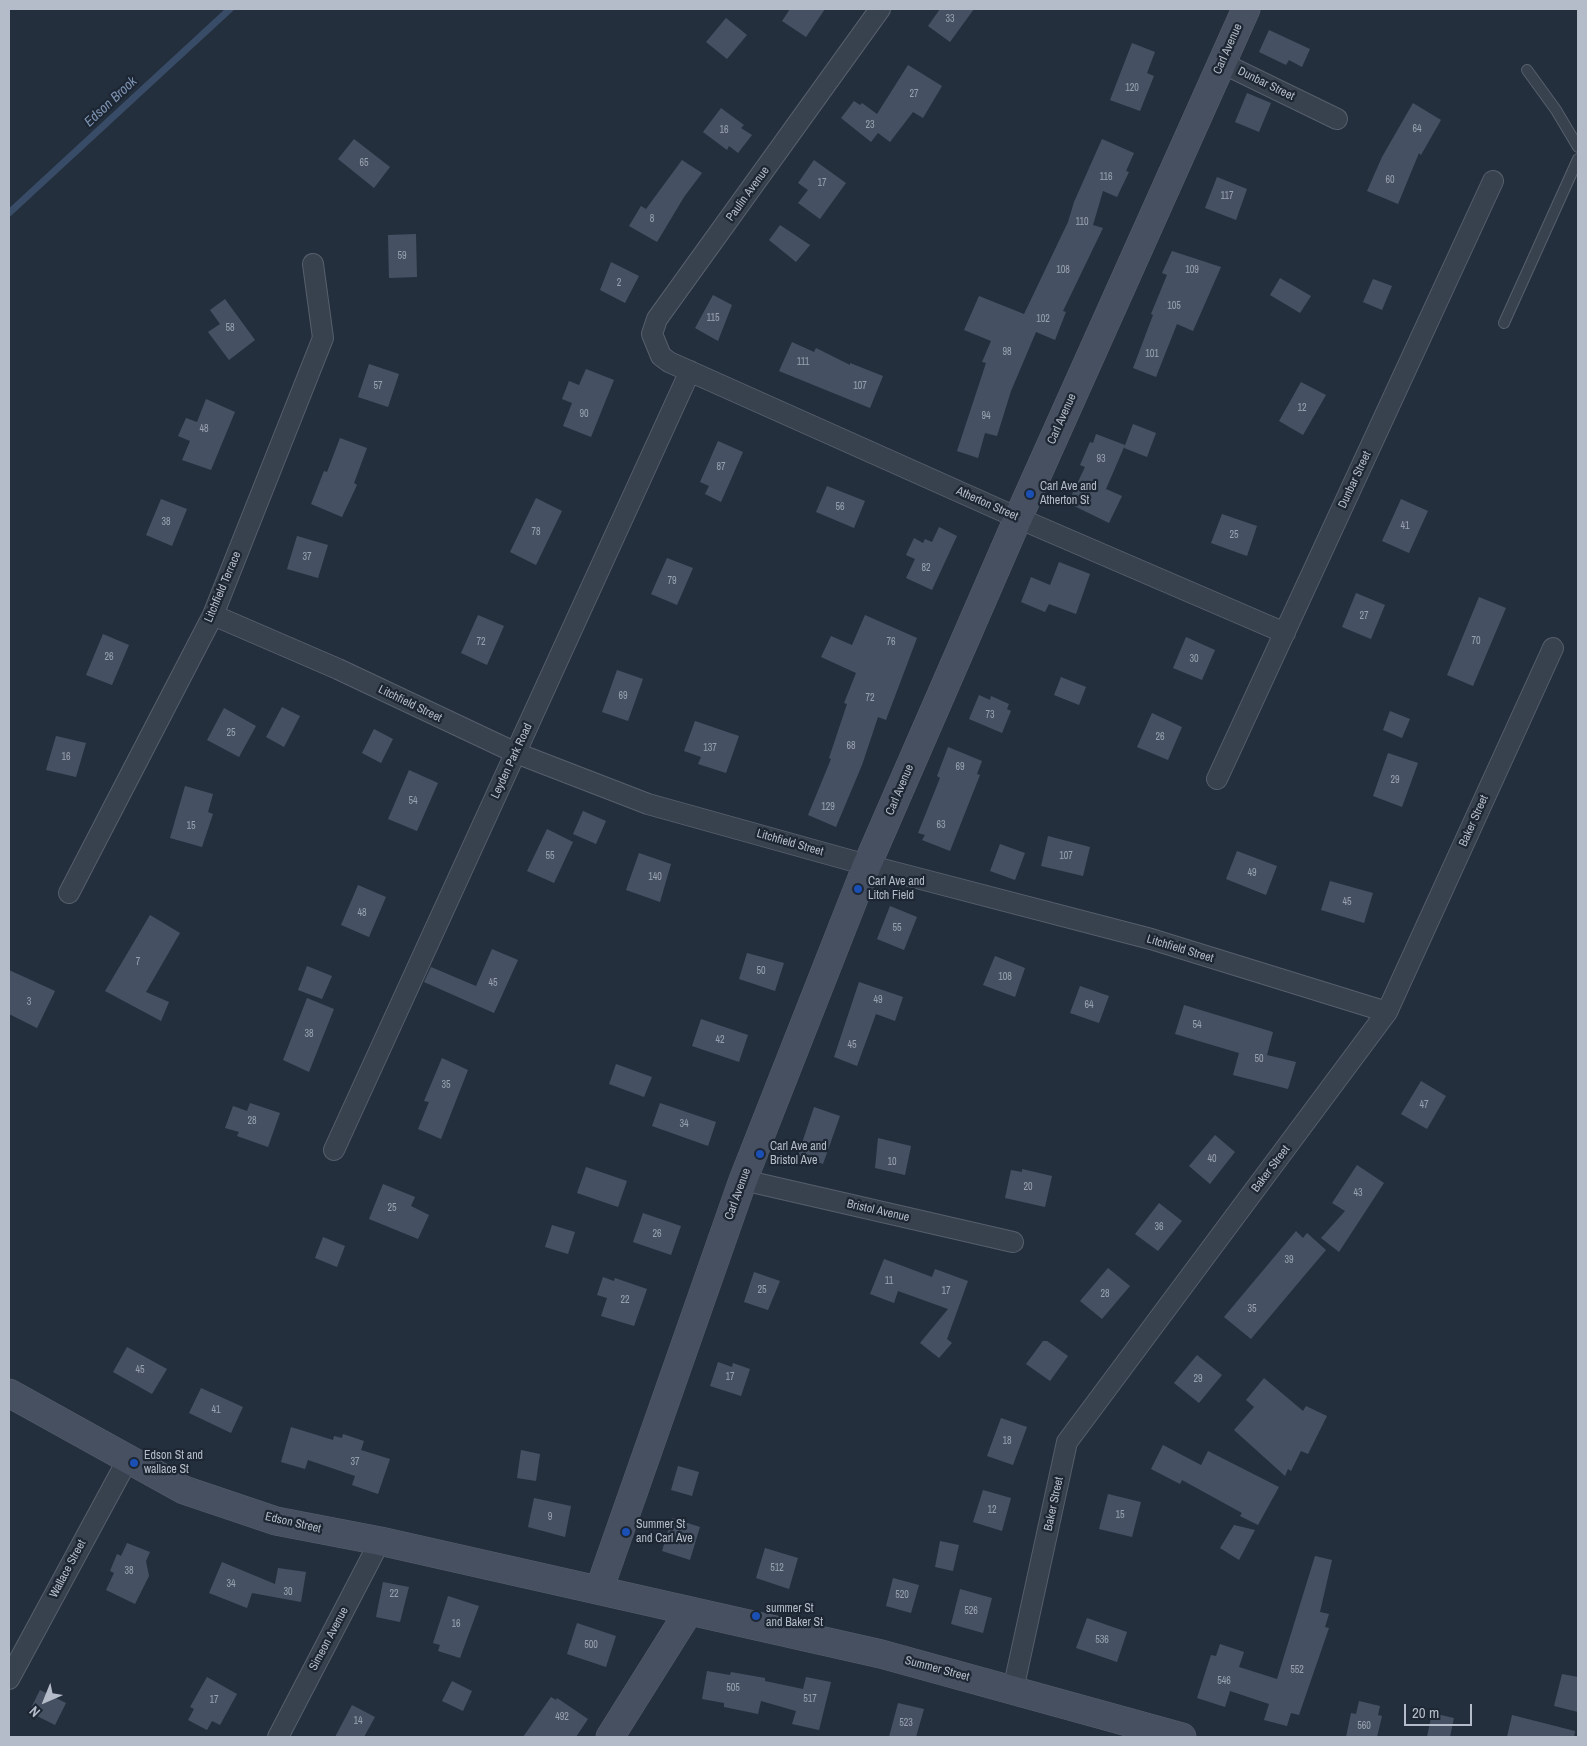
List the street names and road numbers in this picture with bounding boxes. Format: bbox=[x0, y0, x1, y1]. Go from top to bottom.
street label: Carl Avenue bbox=[1210, 21, 1246, 77]
street label: Dunbar Street bbox=[1235, 64, 1297, 104]
street label: Paulin Avenue bbox=[723, 164, 773, 224]
street label: Carl Avenue bbox=[1044, 391, 1080, 447]
street label: Dunbar Street bbox=[1336, 449, 1374, 511]
street label: Atherton Street bbox=[954, 484, 1020, 524]
street label: Litchfield Terrace bbox=[202, 549, 244, 625]
street label: Litchfield Street bbox=[376, 682, 444, 726]
street label: Leyden Park Road bbox=[488, 721, 536, 801]
street label: Carl Avenue bbox=[883, 762, 917, 818]
street label: Baker Street bbox=[1456, 793, 1492, 849]
street label: Litchfield Street bbox=[755, 827, 825, 859]
street label: Litchfield Street bbox=[1145, 932, 1215, 966]
street label: Baker Street bbox=[1249, 1143, 1293, 1195]
street label: Carl Avenue bbox=[722, 1166, 754, 1222]
street label: Bristol Avenue bbox=[845, 1197, 911, 1225]
street label: Baker Street bbox=[1041, 1476, 1067, 1532]
street label: Edson Street bbox=[264, 1510, 322, 1536]
street label: Wallace Street bbox=[47, 1538, 89, 1600]
street label: Simeon Avenue bbox=[306, 1605, 352, 1673]
street label: Summer Street bbox=[903, 1653, 971, 1685]

